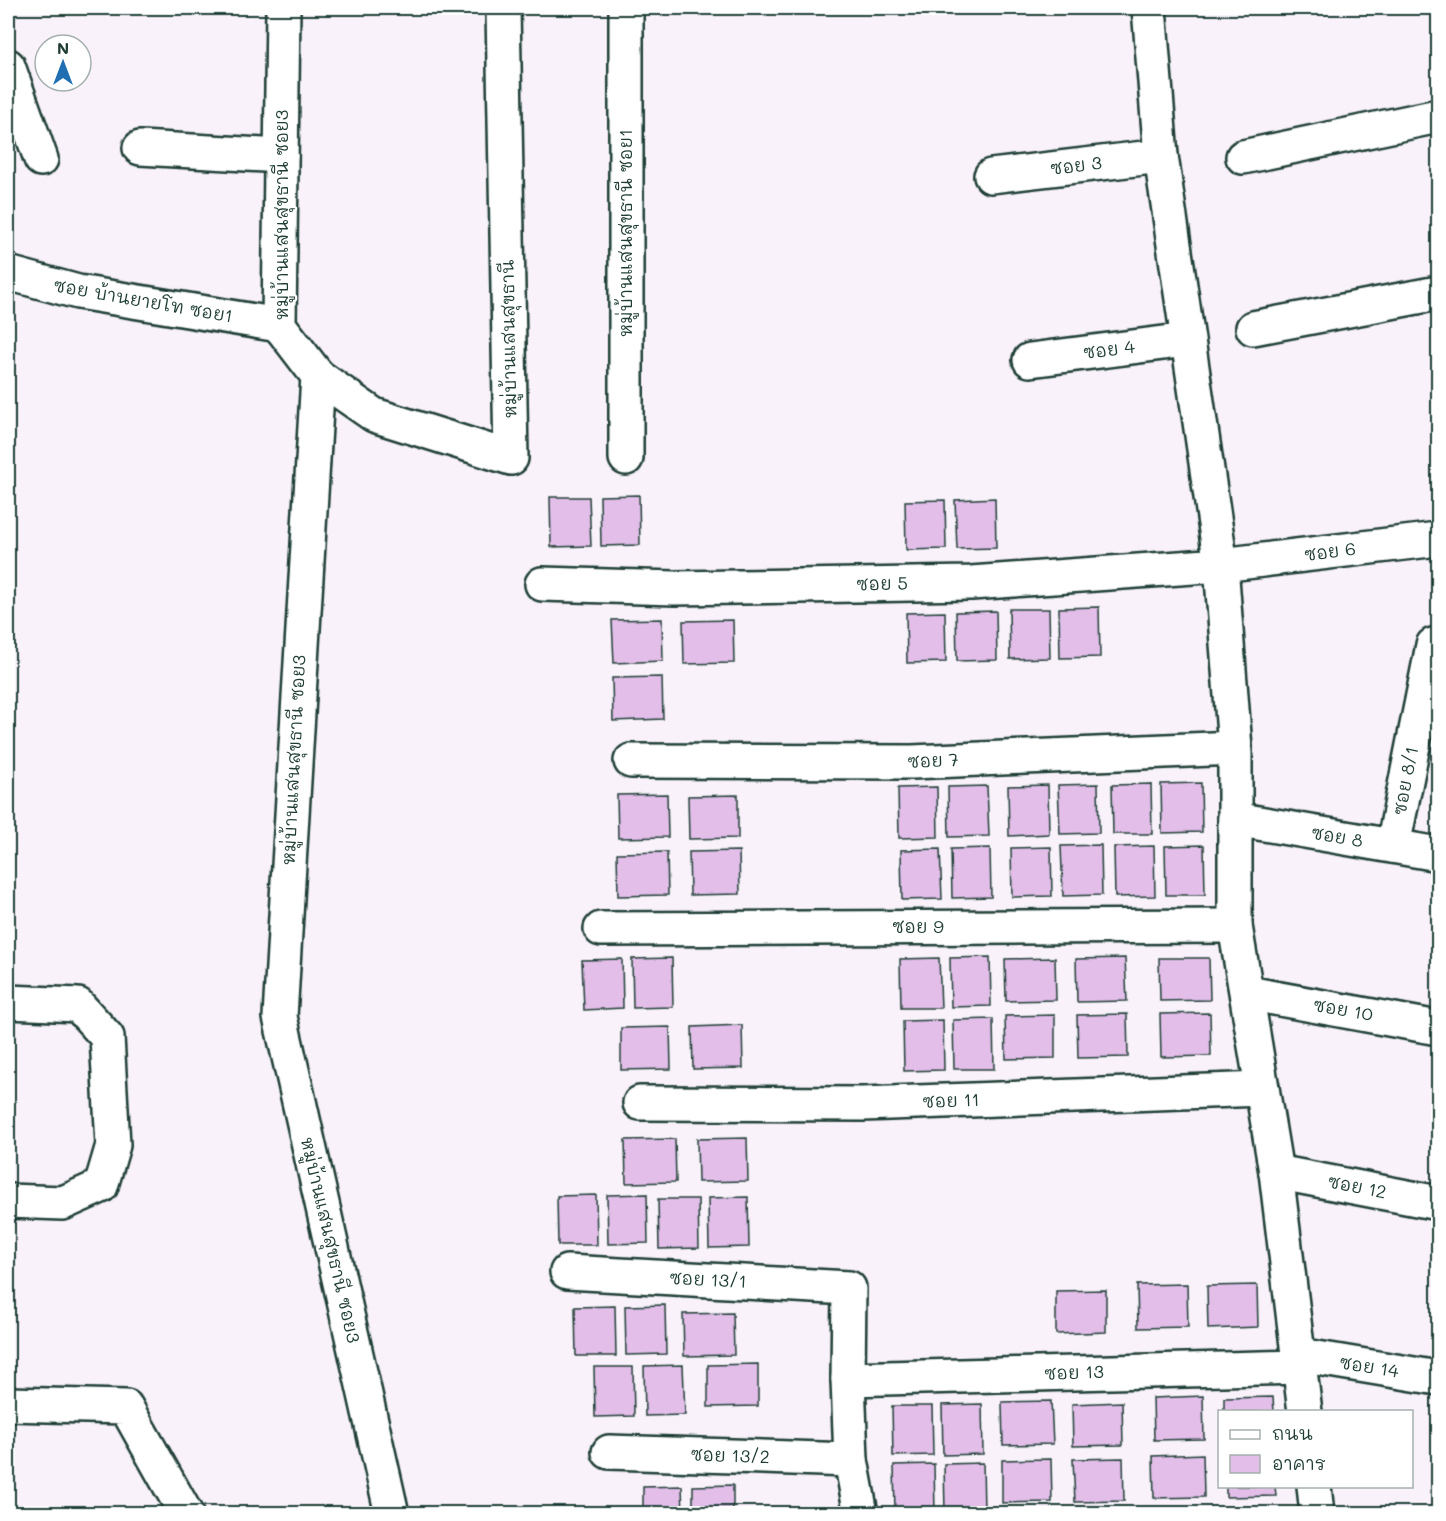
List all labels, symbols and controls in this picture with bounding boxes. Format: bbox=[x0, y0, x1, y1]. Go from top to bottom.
north arrow bbox=[33, 33, 93, 93]
text: N bbox=[57, 37, 69, 58]
street label: หมู่บ้านแสนสุขธานี ซอย3 bbox=[269, 110, 295, 320]
street label: หมู่บ้านแสนสุขธานี ซอย1 bbox=[613, 129, 639, 337]
street label: ซอย 3 bbox=[1049, 150, 1103, 180]
street label: หมู่บ้านแสนสุขธานี bbox=[494, 259, 523, 419]
street label: ซอย บ้านยายโท ซอย1 bbox=[52, 272, 235, 328]
street label: ซอย 4 bbox=[1082, 334, 1136, 364]
street label: ซอย 6 bbox=[1303, 536, 1357, 566]
street label: ซอย 5 bbox=[856, 571, 908, 595]
street label: หมู่บ้านแสนสุขธานี ซอย3 bbox=[275, 654, 312, 866]
street label: ซอย 8/1 bbox=[1387, 744, 1423, 817]
street label: ซอย 7 bbox=[907, 747, 959, 773]
street label: ซอย 8 bbox=[1309, 820, 1365, 852]
street label: ซอย 9 bbox=[892, 914, 944, 938]
street label: ซอย 10 bbox=[1311, 992, 1375, 1026]
street label: ซอย 11 bbox=[922, 1087, 980, 1113]
street label: หมู่บ้านแสนสุขธานี ซอย3 bbox=[294, 1134, 366, 1345]
street label: ซอย 12 bbox=[1326, 1169, 1389, 1203]
street label: ซอย 13/1 bbox=[669, 1265, 747, 1293]
street label: ซอย 14 bbox=[1338, 1349, 1401, 1383]
street label: ซอย 13 bbox=[1044, 1359, 1104, 1385]
legend bbox=[1218, 1410, 1413, 1488]
text: ถนน bbox=[1272, 1421, 1313, 1445]
street label: ซอย 13/2 bbox=[690, 1442, 770, 1468]
text: อาคาร bbox=[1272, 1451, 1326, 1475]

